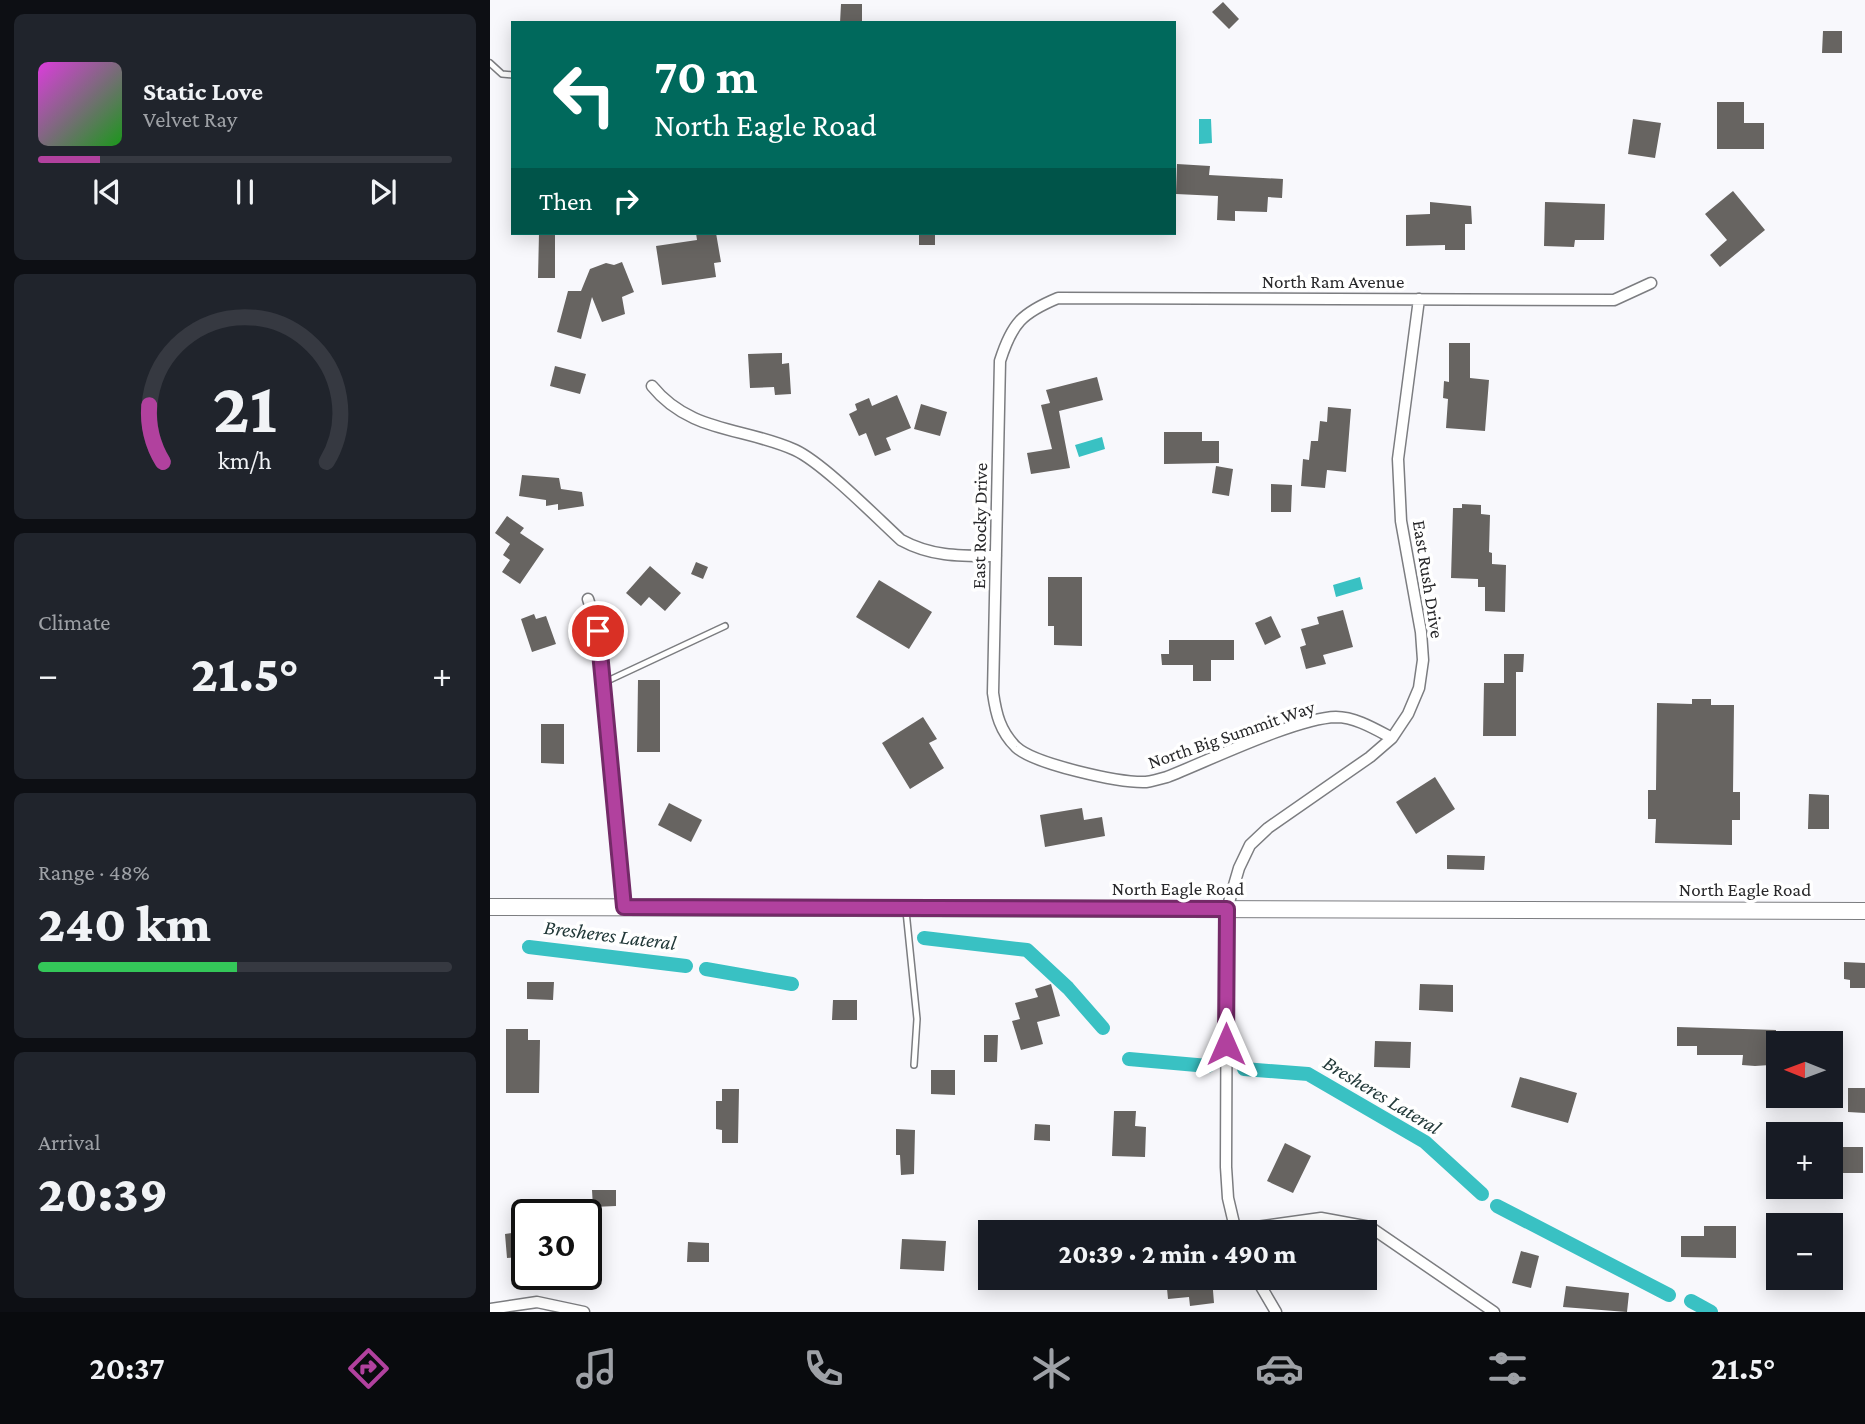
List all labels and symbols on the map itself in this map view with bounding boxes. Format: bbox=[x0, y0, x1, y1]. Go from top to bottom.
street label: North Ram Avenue bbox=[1262, 271, 1404, 292]
street label: East Rocky Drive bbox=[968, 463, 991, 589]
street label: East Rush Drive bbox=[1409, 518, 1448, 640]
pin bbox=[568, 601, 628, 661]
street label: North Big Summit Way bbox=[1145, 696, 1318, 773]
street label: North Eagle Road bbox=[1112, 878, 1244, 899]
street label: North Eagle Road bbox=[1679, 879, 1811, 900]
water label: Bresheres Lateral bbox=[543, 915, 678, 955]
position arrow bbox=[1189, 1007, 1263, 1081]
north arrow bbox=[1766, 1031, 1843, 1108]
water label: Bresheres Lateral bbox=[1319, 1051, 1446, 1140]
speed limit sign: 30 bbox=[511, 1199, 602, 1290]

